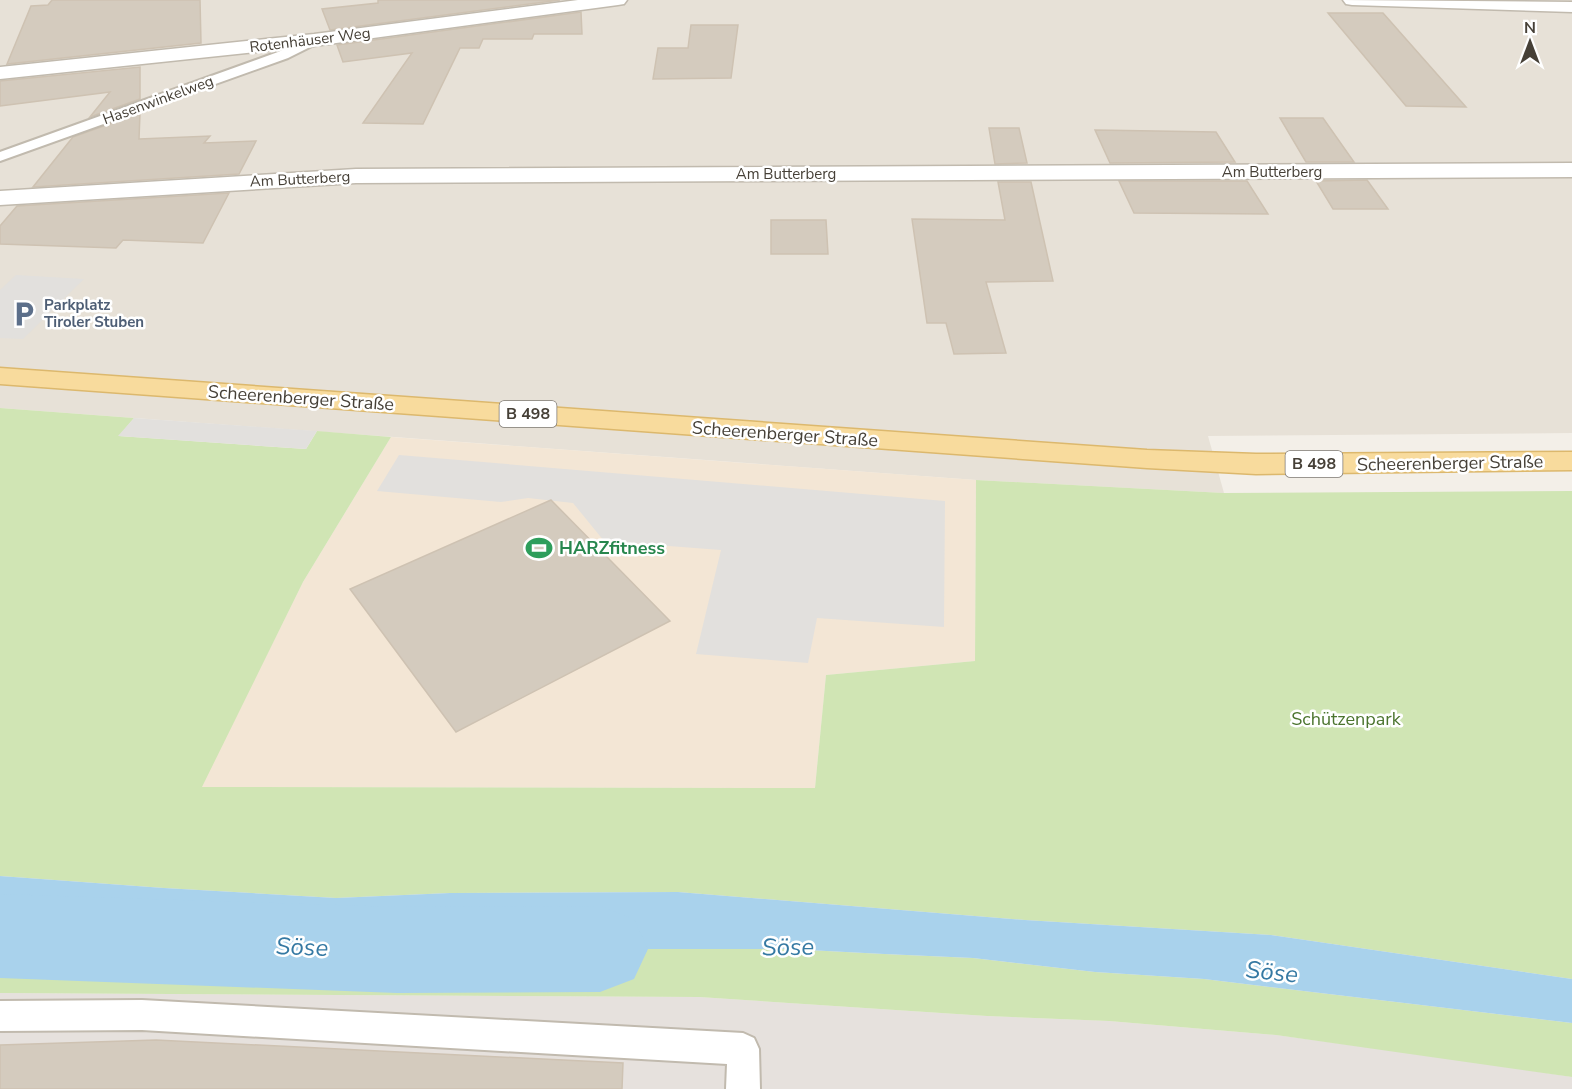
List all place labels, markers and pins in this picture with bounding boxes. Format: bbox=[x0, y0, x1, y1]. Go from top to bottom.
place label: Parkplatz Tiroler Stuben bbox=[44, 295, 144, 332]
parking icon: Parkplatz Tiroler Stuben bbox=[9, 299, 39, 329]
sports icon: HARZfitness bbox=[524, 533, 554, 563]
place label: HARZfitness bbox=[559, 536, 665, 560]

